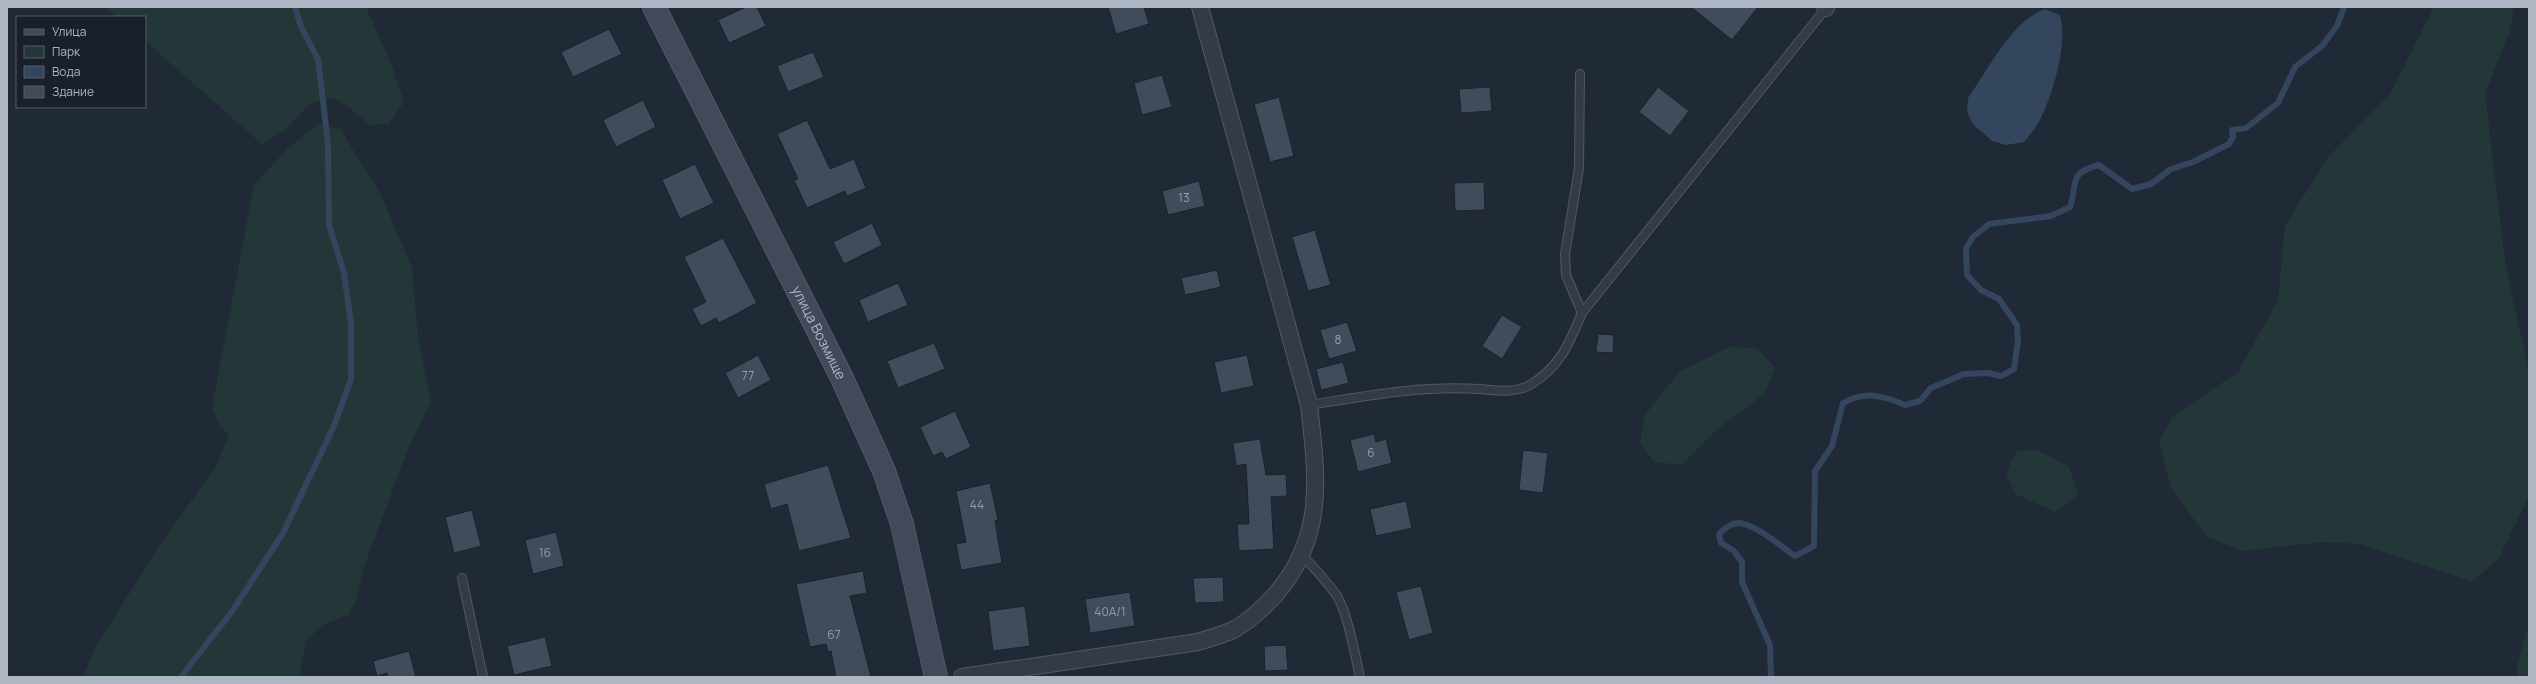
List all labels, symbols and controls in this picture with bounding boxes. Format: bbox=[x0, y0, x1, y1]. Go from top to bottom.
legend bbox=[16, 16, 146, 108]
text: Улица bbox=[52, 23, 86, 40]
text: Парк bbox=[52, 43, 81, 60]
text: Вода bbox=[52, 63, 80, 80]
text: Здание bbox=[52, 83, 94, 100]
house number: 13 bbox=[1178, 189, 1190, 206]
street label: улица Возмище bbox=[788, 282, 851, 383]
house number: 8 bbox=[1335, 331, 1342, 348]
house number: 77 bbox=[742, 367, 754, 384]
house number: 6 bbox=[1367, 444, 1375, 461]
house number: 44 bbox=[970, 496, 984, 513]
house number: 16 bbox=[539, 544, 551, 561]
house number: 40А/1 bbox=[1094, 603, 1126, 620]
house number: 67 bbox=[827, 626, 841, 643]

